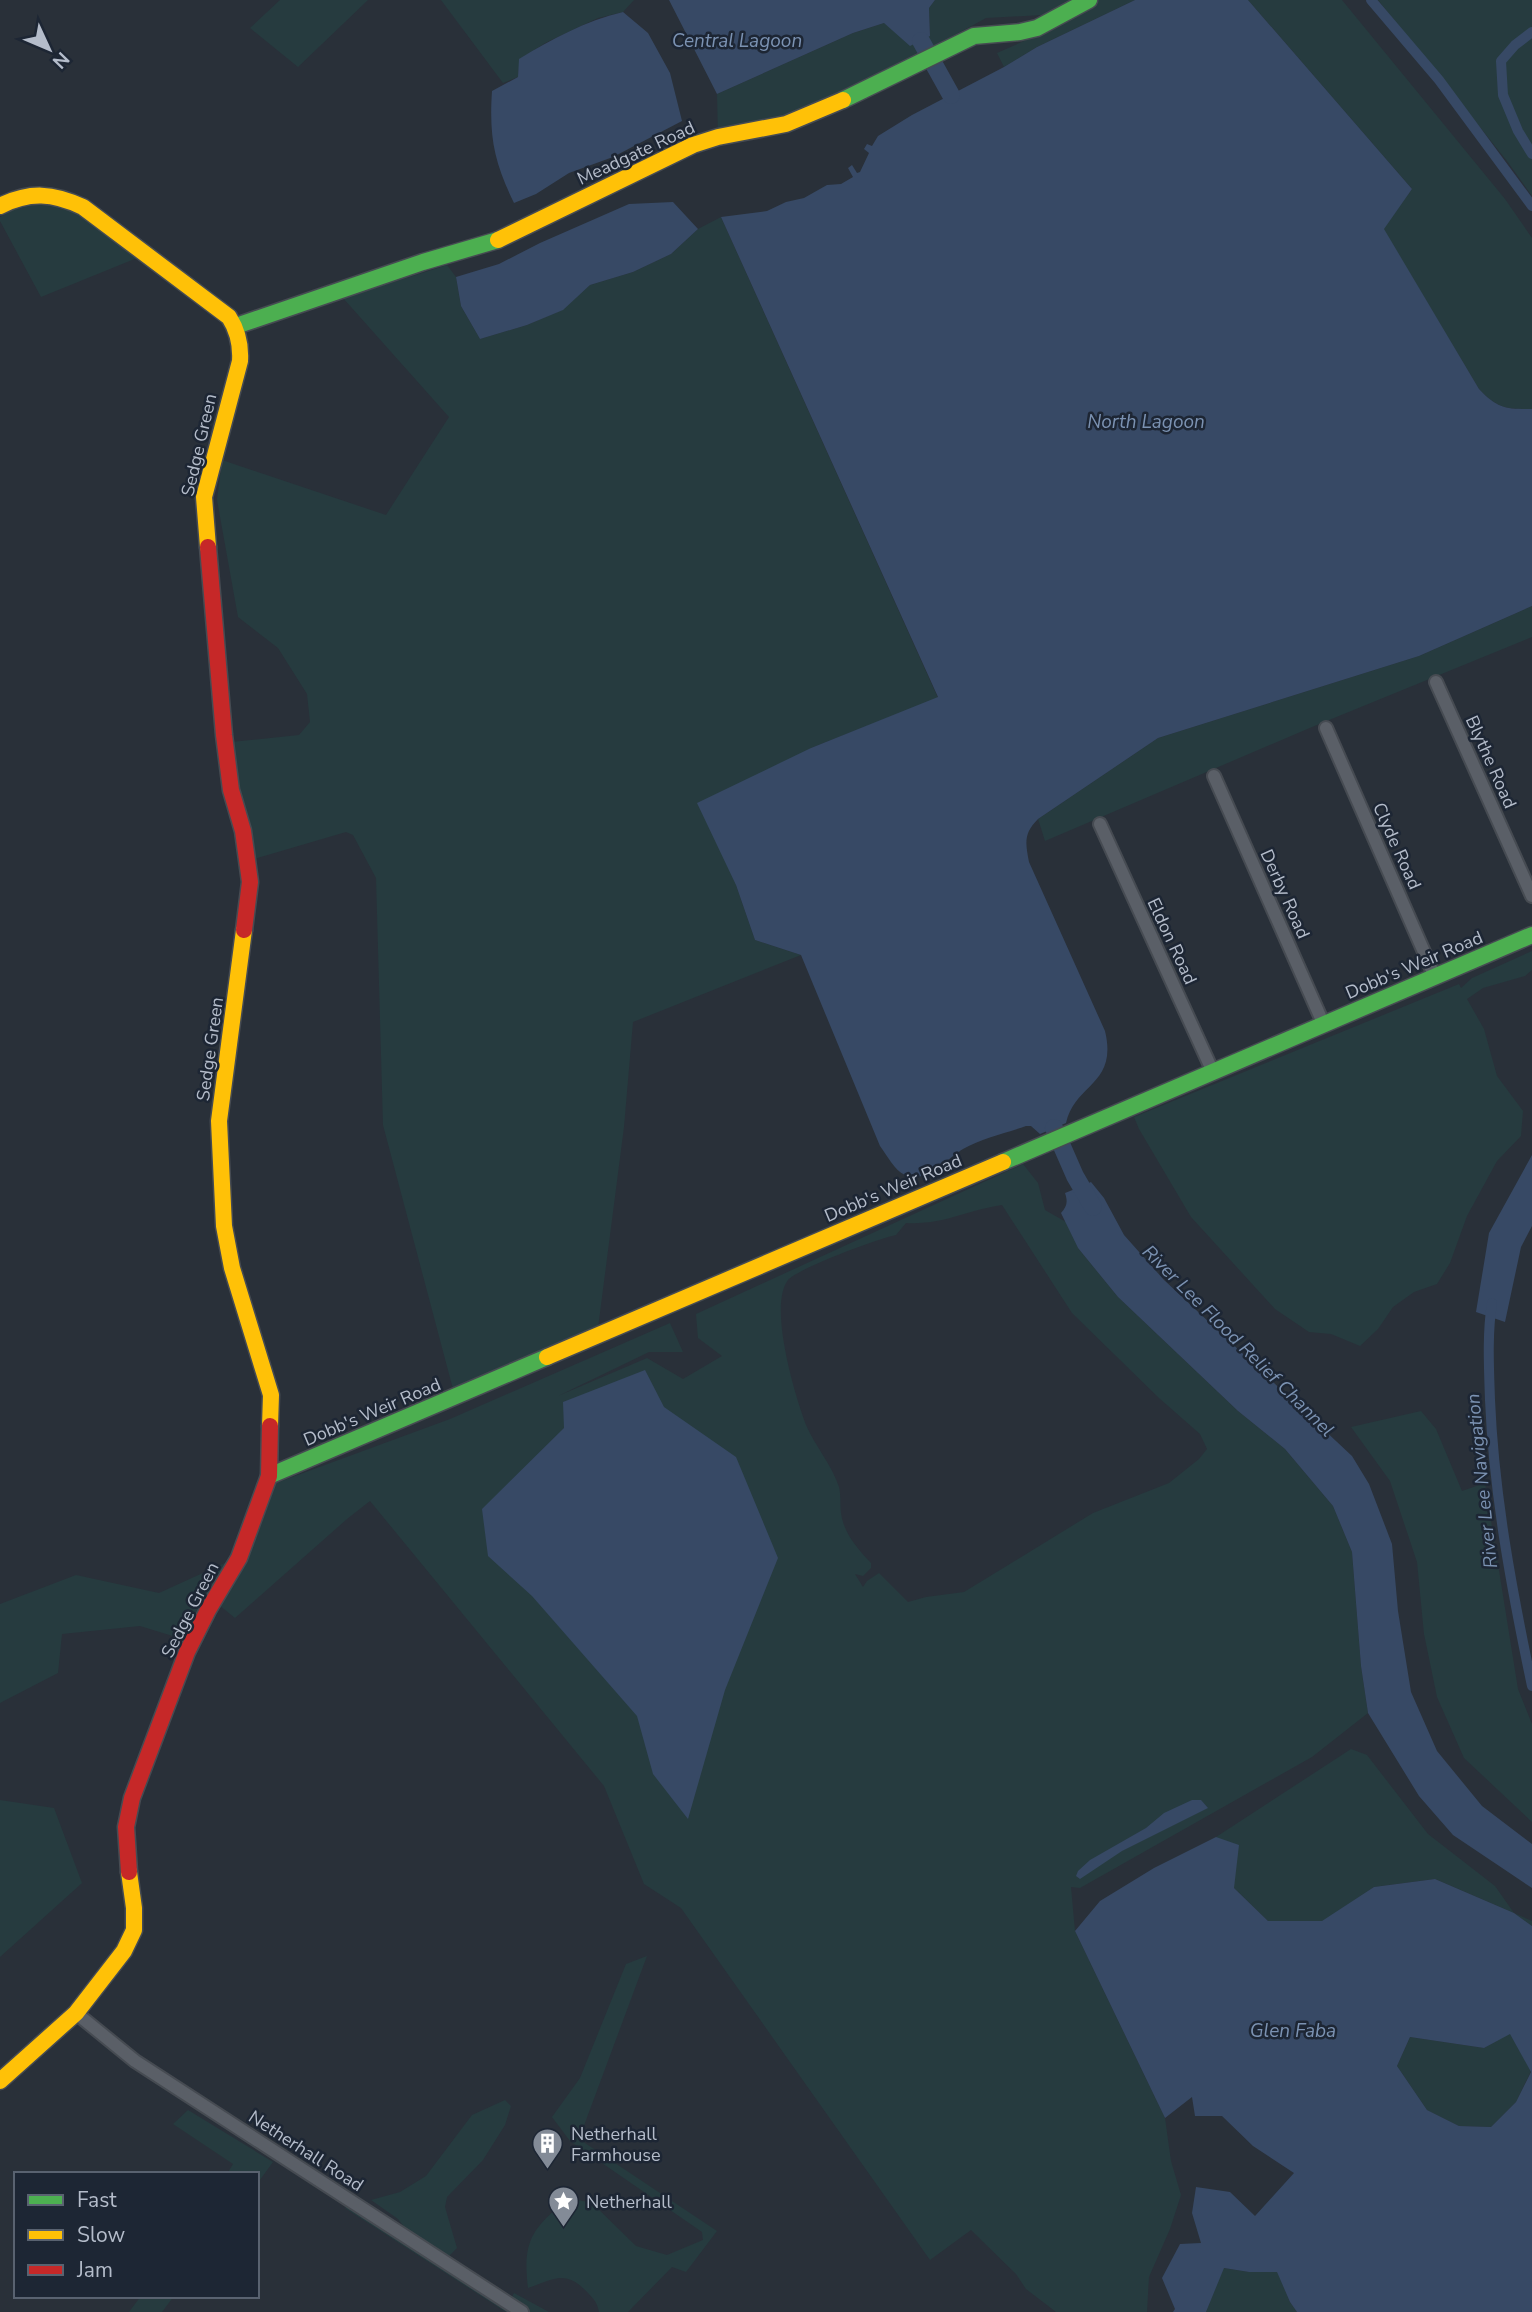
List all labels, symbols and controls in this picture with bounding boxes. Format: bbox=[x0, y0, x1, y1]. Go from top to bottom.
north arrow bbox=[14, 14, 84, 84]
water label: Central Lagoon bbox=[672, 28, 802, 54]
text: N bbox=[46, 46, 75, 74]
street label: Meadgate Road bbox=[573, 115, 699, 191]
street label: Sedge Green bbox=[176, 391, 222, 499]
water label: North Lagoon bbox=[1087, 409, 1205, 435]
street label: Blythe Road bbox=[1460, 712, 1522, 812]
street label: Clyde Road bbox=[1367, 799, 1427, 893]
street label: Derby Road bbox=[1255, 845, 1315, 943]
street label: Eldon Road bbox=[1141, 894, 1203, 988]
street label: Dobb's Weir Road bbox=[1342, 925, 1486, 1005]
street label: Sedge Green bbox=[191, 996, 229, 1102]
street label: Dobb's Weir Road bbox=[821, 1148, 965, 1228]
water label: River Lee Flood Relief Channel bbox=[1136, 1239, 1340, 1443]
street label: Dobb's Weir Road bbox=[300, 1372, 444, 1452]
water label: River Lee Navigation bbox=[1460, 1392, 1504, 1570]
street label: Sedge Green bbox=[156, 1558, 224, 1662]
water label: Glen Faba bbox=[1250, 2018, 1336, 2044]
street label: Netherhall Road bbox=[244, 2105, 368, 2197]
place label: Netherhall Farmhouse bbox=[571, 2122, 660, 2167]
building icon: Netherhall Farmhouse bbox=[531, 2127, 565, 2171]
legend bbox=[14, 2172, 259, 2298]
place icon: Netherhall bbox=[546, 2185, 580, 2229]
text: Fast bbox=[77, 2186, 117, 2214]
place label: Netherhall bbox=[586, 2190, 673, 2214]
text: Slow bbox=[77, 2221, 126, 2249]
text: Jam bbox=[76, 2256, 113, 2284]

